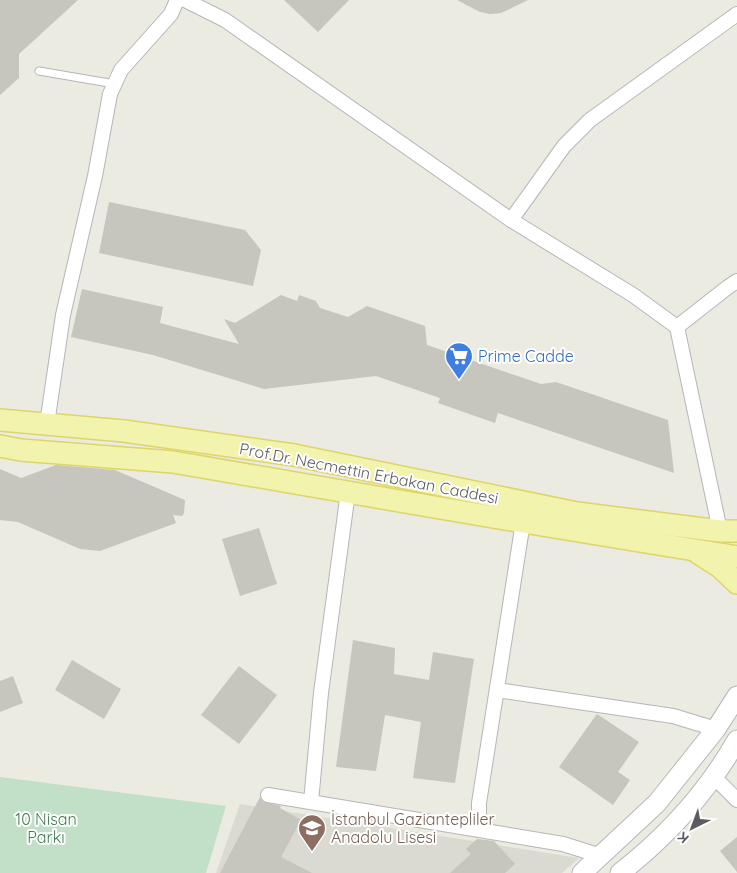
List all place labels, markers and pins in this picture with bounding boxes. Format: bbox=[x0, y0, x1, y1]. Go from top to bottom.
supermarket icon: Prime Cadde bbox=[444, 341, 474, 380]
place label: Prime Cadde bbox=[478, 346, 574, 366]
place label: İstanbul Gaziantepliler Anadolu Lisesi bbox=[331, 809, 495, 847]
school or university icon: İstanbul Gaziantepliler Anadolu Lisesi bbox=[297, 813, 327, 852]

